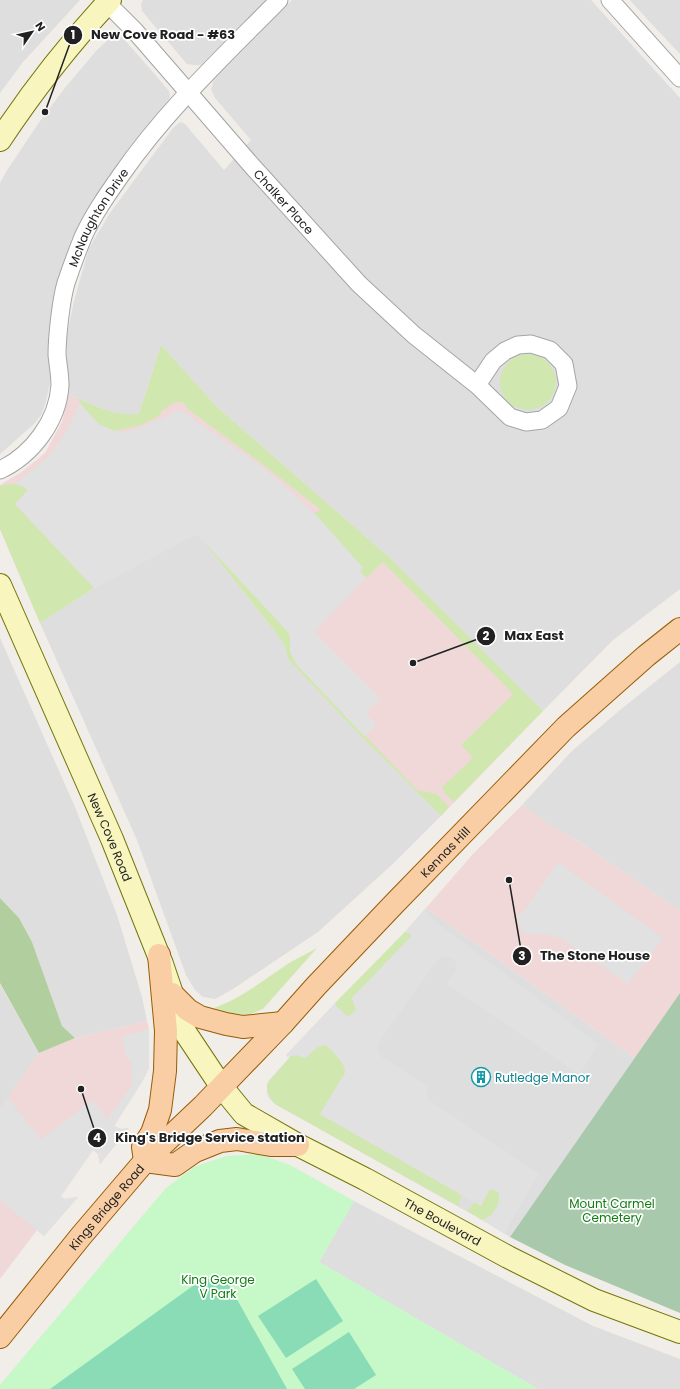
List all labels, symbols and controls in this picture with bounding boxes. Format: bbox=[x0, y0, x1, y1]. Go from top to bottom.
north arrow bbox=[12, 12, 52, 52]
text: N bbox=[31, 19, 49, 34]
callout: New Cove Road - #63 bbox=[63, 22, 243, 47]
text: New Cove Road - #63 bbox=[91, 25, 235, 44]
text: 1 bbox=[71, 26, 75, 43]
street label: McNaughton Drive bbox=[64, 165, 132, 269]
street label: Chalker Place bbox=[250, 165, 318, 238]
callout: Max East bbox=[476, 623, 572, 648]
text: Max East bbox=[504, 626, 564, 645]
text: 2 bbox=[483, 627, 490, 644]
street label: New Cove Road bbox=[84, 790, 136, 884]
street label: Kennas Hill bbox=[416, 822, 474, 881]
callout: The Stone House bbox=[512, 943, 658, 968]
text: The Stone House bbox=[540, 946, 650, 965]
text: 3 bbox=[518, 947, 526, 964]
building icon: Rutledge Manor bbox=[470, 1066, 492, 1088]
place label: Rutledge Manor bbox=[495, 1069, 590, 1086]
callout: King's Bridge Service station bbox=[87, 1125, 312, 1150]
text: King's Bridge Service station bbox=[115, 1128, 305, 1147]
text: 4 bbox=[93, 1129, 101, 1146]
street label: Kings Bridge Road bbox=[65, 1160, 148, 1254]
street label: The Boulevard bbox=[401, 1193, 484, 1249]
park label: Mount Carmel Cemetery bbox=[569, 1195, 655, 1226]
park label: King George V Park bbox=[181, 1271, 255, 1302]

